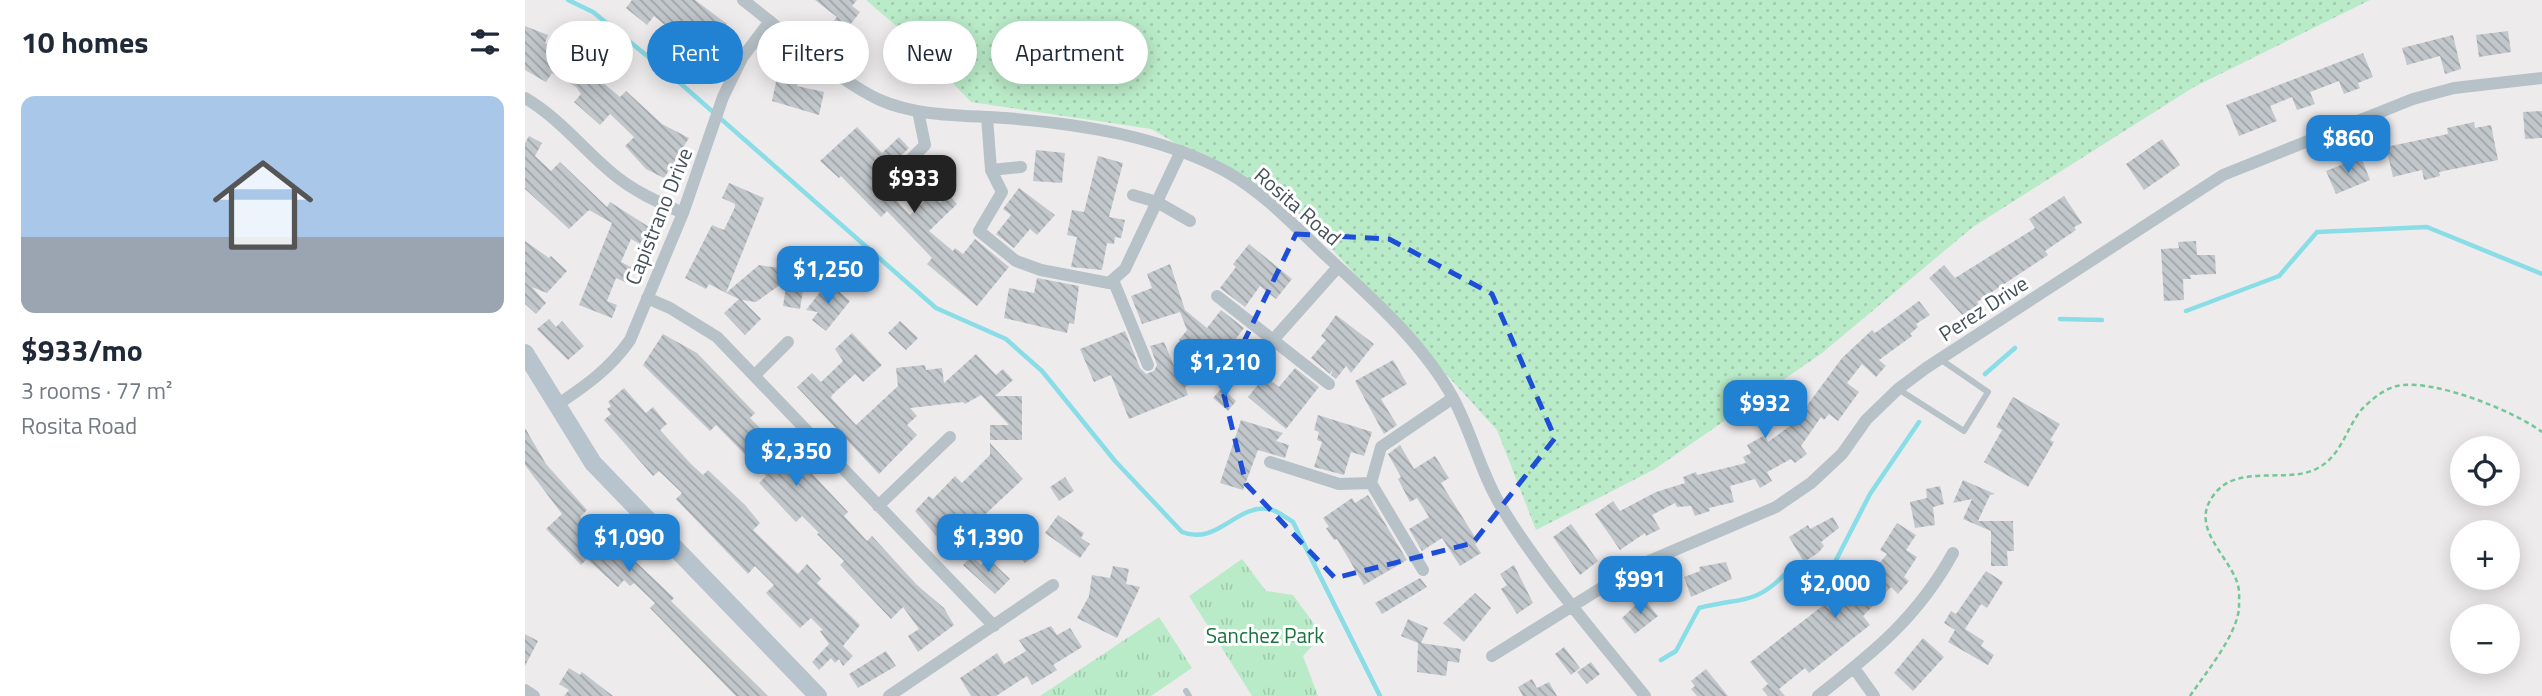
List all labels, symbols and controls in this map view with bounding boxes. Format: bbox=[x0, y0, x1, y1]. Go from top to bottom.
text: 10 homes bbox=[21, 19, 148, 65]
chip: Buy bbox=[546, 21, 633, 84]
chip: Rent bbox=[647, 21, 743, 84]
chip: Filters bbox=[757, 21, 869, 84]
chip: New bbox=[883, 21, 977, 84]
chip: Apartment bbox=[991, 21, 1148, 84]
icon: filters bbox=[466, 23, 504, 61]
pin: $860 bbox=[2307, 116, 2389, 175]
text: $860 bbox=[2322, 120, 2374, 155]
icon: home bbox=[200, 142, 326, 268]
street label: Capistrano Drive bbox=[616, 143, 700, 289]
pin: $933 bbox=[873, 156, 955, 215]
street label: Rosita Road bbox=[1247, 159, 1349, 253]
text: $933 bbox=[888, 160, 940, 195]
pin: $1,250 bbox=[771, 246, 885, 306]
text: $1,250 bbox=[793, 251, 863, 286]
street label: Perez Drive bbox=[1932, 267, 2034, 349]
text: $933/mo bbox=[21, 327, 143, 373]
pin: $1,210 bbox=[1168, 340, 1282, 399]
text: $1,210 bbox=[1190, 344, 1260, 379]
text: 3 rooms · 77 m² bbox=[21, 373, 172, 408]
pin: $932 bbox=[1724, 380, 1806, 440]
text: $932 bbox=[1739, 385, 1791, 420]
text: Rosita Road bbox=[21, 408, 137, 443]
pin: $2,350 bbox=[739, 428, 853, 488]
text: $2,350 bbox=[761, 433, 831, 468]
map controls bbox=[2450, 436, 2520, 674]
button: locate bbox=[2450, 436, 2520, 506]
pin: $1,090 bbox=[572, 514, 686, 574]
pin: $1,390 bbox=[931, 514, 1045, 574]
text: $1,090 bbox=[594, 519, 664, 554]
text: $1,390 bbox=[953, 519, 1023, 554]
button: + bbox=[2450, 520, 2520, 590]
pin: $991 bbox=[1599, 556, 1681, 616]
pin: $2,000 bbox=[1778, 560, 1892, 620]
text: $991 bbox=[1614, 561, 1666, 596]
text: $2,000 bbox=[1800, 565, 1870, 600]
button: − bbox=[2450, 604, 2520, 674]
park label: Sanchez Park bbox=[1206, 619, 1324, 651]

